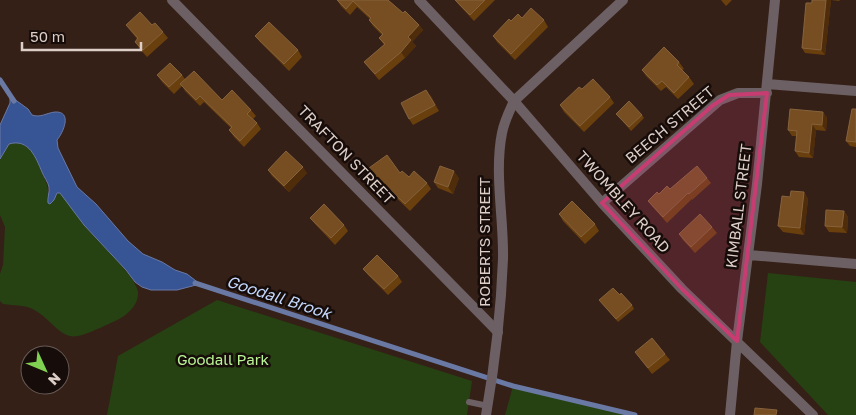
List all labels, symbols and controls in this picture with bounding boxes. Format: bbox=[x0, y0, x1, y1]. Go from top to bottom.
scale bar bbox=[22, 20, 141, 52]
text: 50 m bbox=[30, 27, 65, 45]
street label: BEECH STREET bbox=[621, 82, 717, 167]
street label: TRAFTON STREET bbox=[295, 101, 399, 208]
street label: KIMBALL STREET bbox=[721, 143, 755, 269]
street label: TWOMBLEY ROAD bbox=[573, 147, 674, 256]
street label: ROBERTS STREET bbox=[475, 177, 493, 307]
water label: Goodall Brook bbox=[224, 271, 336, 324]
north arrow bbox=[20, 345, 70, 395]
park label: Goodall Park bbox=[177, 350, 270, 368]
text: N bbox=[45, 370, 65, 389]

